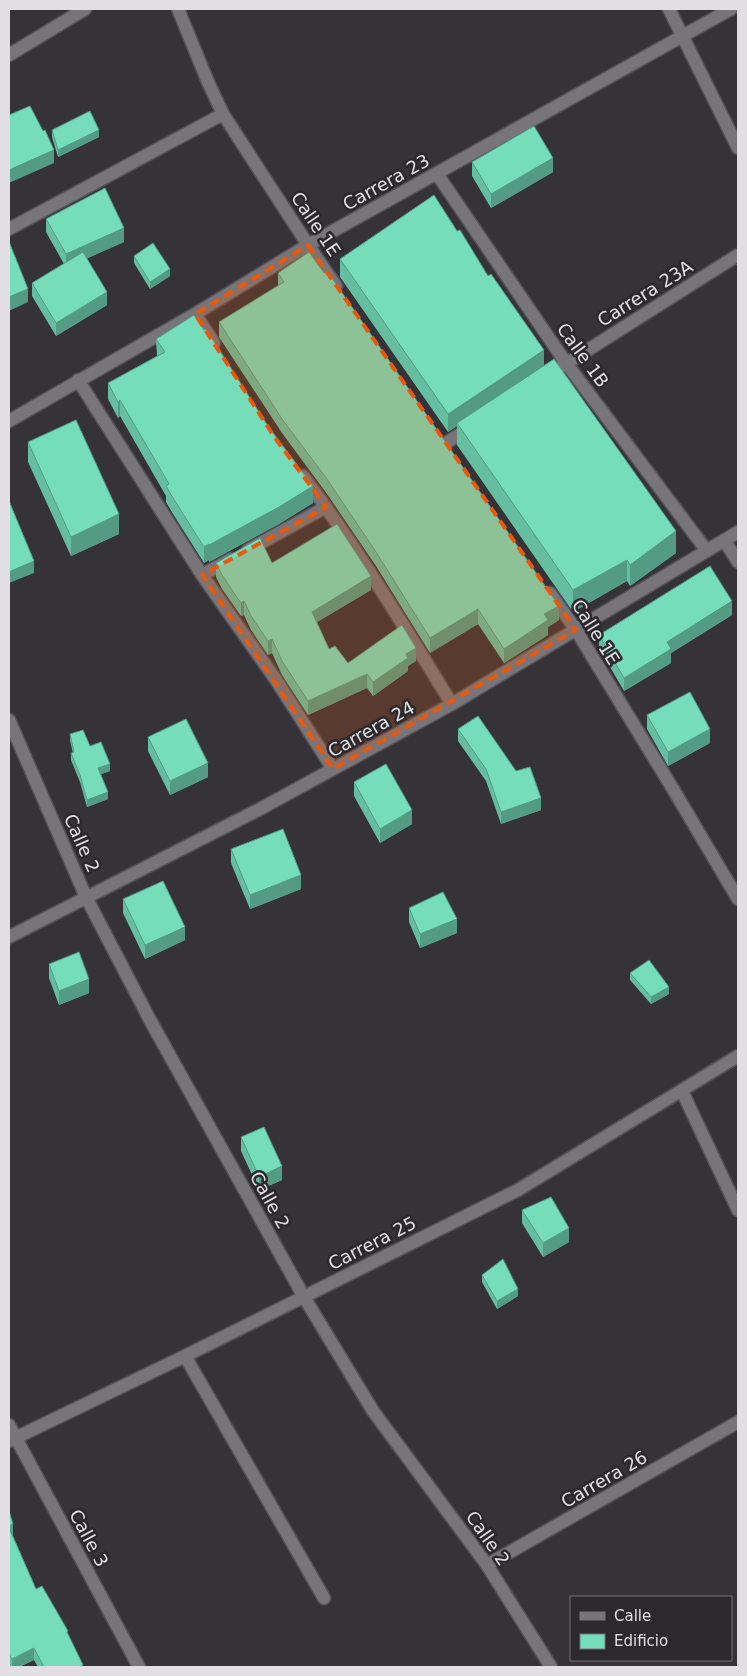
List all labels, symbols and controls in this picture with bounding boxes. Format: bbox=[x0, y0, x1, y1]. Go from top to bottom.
street label: Carrera 23 bbox=[339, 150, 433, 214]
street label: Calle 1E bbox=[287, 188, 345, 260]
street label: Carrera 23A bbox=[594, 255, 697, 331]
street label: Calle 1B bbox=[553, 319, 613, 391]
street label: Calle 1E bbox=[568, 595, 624, 669]
street label: Carrera 24 bbox=[324, 697, 418, 761]
street label: Calle 2 bbox=[60, 810, 104, 876]
street label: Calle 2 bbox=[246, 1168, 294, 1232]
street label: Carrera 25 bbox=[325, 1212, 419, 1274]
street label: Carrera 26 bbox=[557, 1446, 651, 1512]
street label: Calle 3 bbox=[65, 1506, 113, 1570]
street label: Calle 2 bbox=[462, 1507, 514, 1569]
legend bbox=[570, 1596, 732, 1661]
text: Calle bbox=[614, 1607, 651, 1625]
text: Edificio bbox=[614, 1632, 668, 1650]

